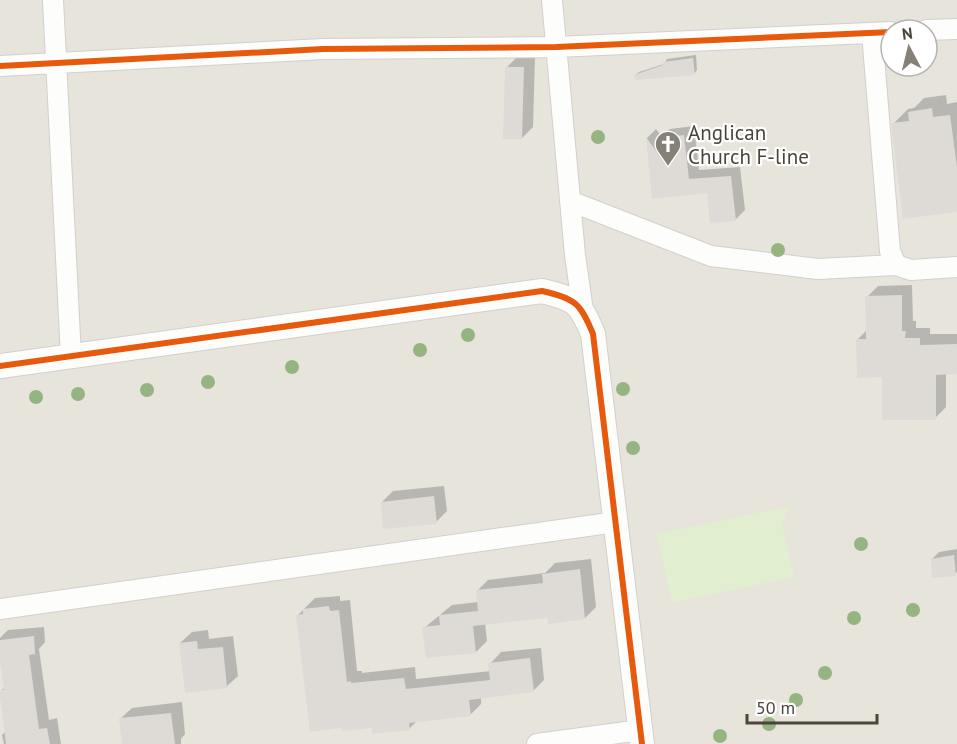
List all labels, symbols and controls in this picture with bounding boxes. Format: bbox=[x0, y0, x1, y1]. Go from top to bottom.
north arrow bbox=[879, 18, 939, 78]
text: N bbox=[901, 23, 914, 44]
place label: Anglican Church F-line bbox=[688, 119, 809, 170]
church icon: Anglican Church F-line bbox=[653, 129, 683, 167]
scale bar bbox=[747, 687, 878, 725]
text: 50 m bbox=[756, 696, 795, 719]

